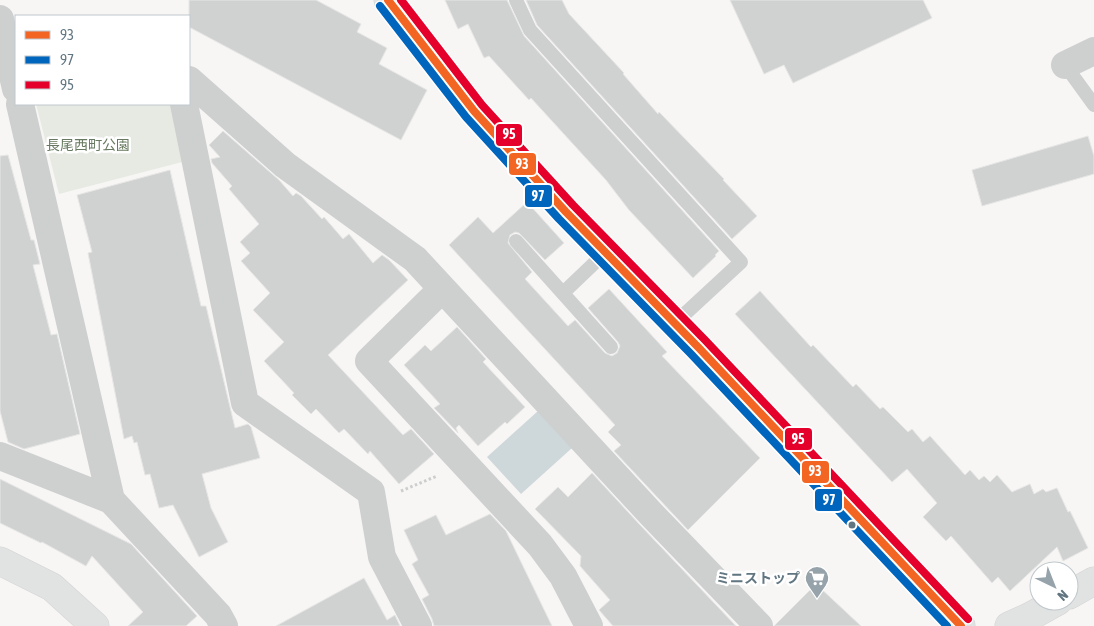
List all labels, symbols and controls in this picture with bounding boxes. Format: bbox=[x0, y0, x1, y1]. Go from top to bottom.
legend bbox=[15, 15, 190, 105]
text: 93 bbox=[60, 26, 74, 43]
text: 97 bbox=[60, 51, 74, 68]
text: 95 bbox=[60, 76, 74, 93]
line badge: 95 bbox=[495, 123, 523, 147]
text: 95 bbox=[502, 126, 516, 142]
park label: 長尾西町公園 bbox=[46, 137, 130, 153]
line badge: 93 bbox=[508, 152, 537, 176]
text: 93 bbox=[515, 156, 529, 172]
line badge: 97 bbox=[524, 184, 553, 208]
text: 97 bbox=[531, 188, 545, 204]
line badge: 95 bbox=[784, 427, 813, 451]
text: 95 bbox=[791, 431, 805, 447]
line badge: 93 bbox=[801, 460, 830, 484]
text: 93 bbox=[808, 463, 822, 479]
line badge: 97 bbox=[814, 488, 843, 512]
text: 97 bbox=[822, 492, 836, 508]
unlabelled marker bbox=[847, 520, 857, 530]
north arrow bbox=[1029, 561, 1079, 611]
supermarket icon: ミニストップ bbox=[804, 565, 830, 599]
place label: ミニストップ bbox=[716, 570, 800, 586]
text: N bbox=[1054, 587, 1071, 604]

